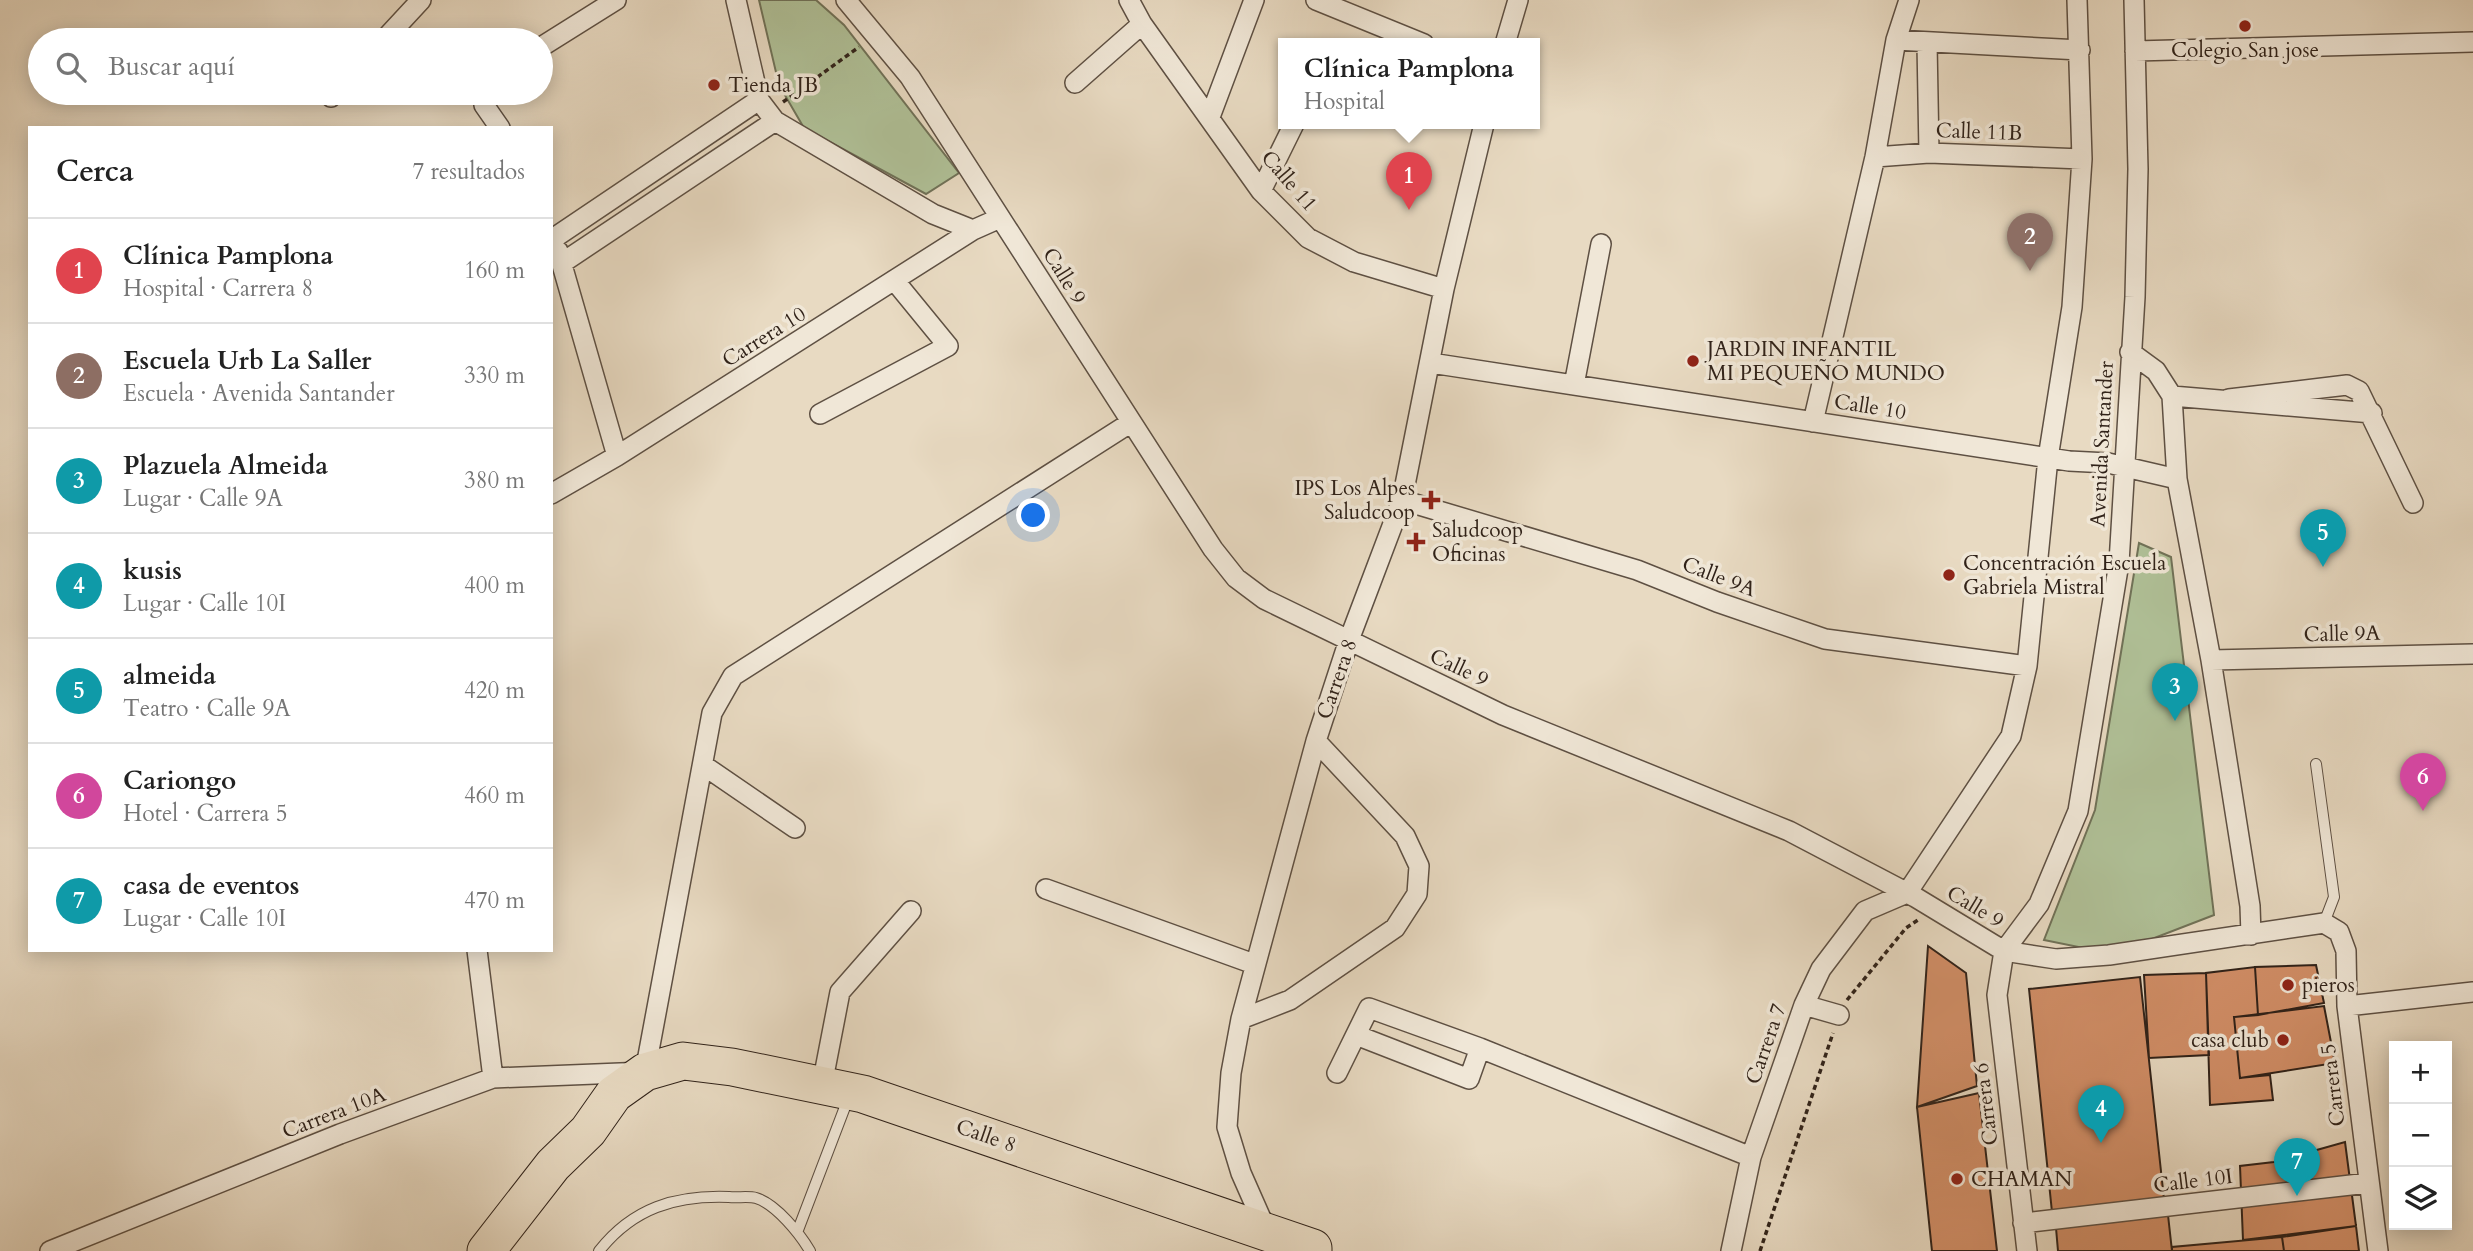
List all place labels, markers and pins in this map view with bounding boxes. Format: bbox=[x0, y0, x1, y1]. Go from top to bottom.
marker: Colegio San jose bbox=[2237, 18, 2253, 34]
place label: Colegio San jose bbox=[2171, 36, 2319, 65]
place label: Tienda JB bbox=[728, 71, 818, 100]
marker: Tienda JB bbox=[706, 77, 722, 93]
pin: 1 bbox=[1386, 152, 1432, 210]
pin: 2 bbox=[2007, 213, 2053, 271]
place label: JARDIN INFANTIL MI PEQUEÑO MUNDO bbox=[1704, 335, 1945, 388]
marker: JARDIN INFANTIL MI PEQUEÑO MUNDO bbox=[1685, 353, 1701, 369]
place label: IPS Los Alpes Saludcoop bbox=[1295, 474, 1415, 527]
marker: IPS Los Alpes Saludcoop bbox=[1421, 490, 1441, 510]
pin: 5 bbox=[2300, 509, 2346, 567]
place label: Saludcoop Oficinas bbox=[1432, 516, 1523, 569]
marker: Saludcoop Oficinas bbox=[1406, 532, 1426, 552]
place label: Concentración Escuela Gabriela Mistral bbox=[1963, 549, 2166, 602]
marker: Concentración Escuela Gabriela Mistral bbox=[1941, 567, 1957, 583]
pin: 3 bbox=[2152, 663, 2198, 721]
pin: 6 bbox=[2400, 753, 2446, 811]
place label: pieros bbox=[2302, 971, 2355, 1000]
marker: pieros bbox=[2280, 977, 2296, 993]
place label: casa club bbox=[2191, 1026, 2269, 1055]
marker: casa club bbox=[2275, 1032, 2291, 1048]
pin: 4 bbox=[2078, 1085, 2124, 1143]
pin: 7 bbox=[2274, 1138, 2320, 1196]
place label: CHAMAN bbox=[1971, 1165, 2072, 1194]
marker: CHAMAN bbox=[1949, 1171, 1965, 1187]

